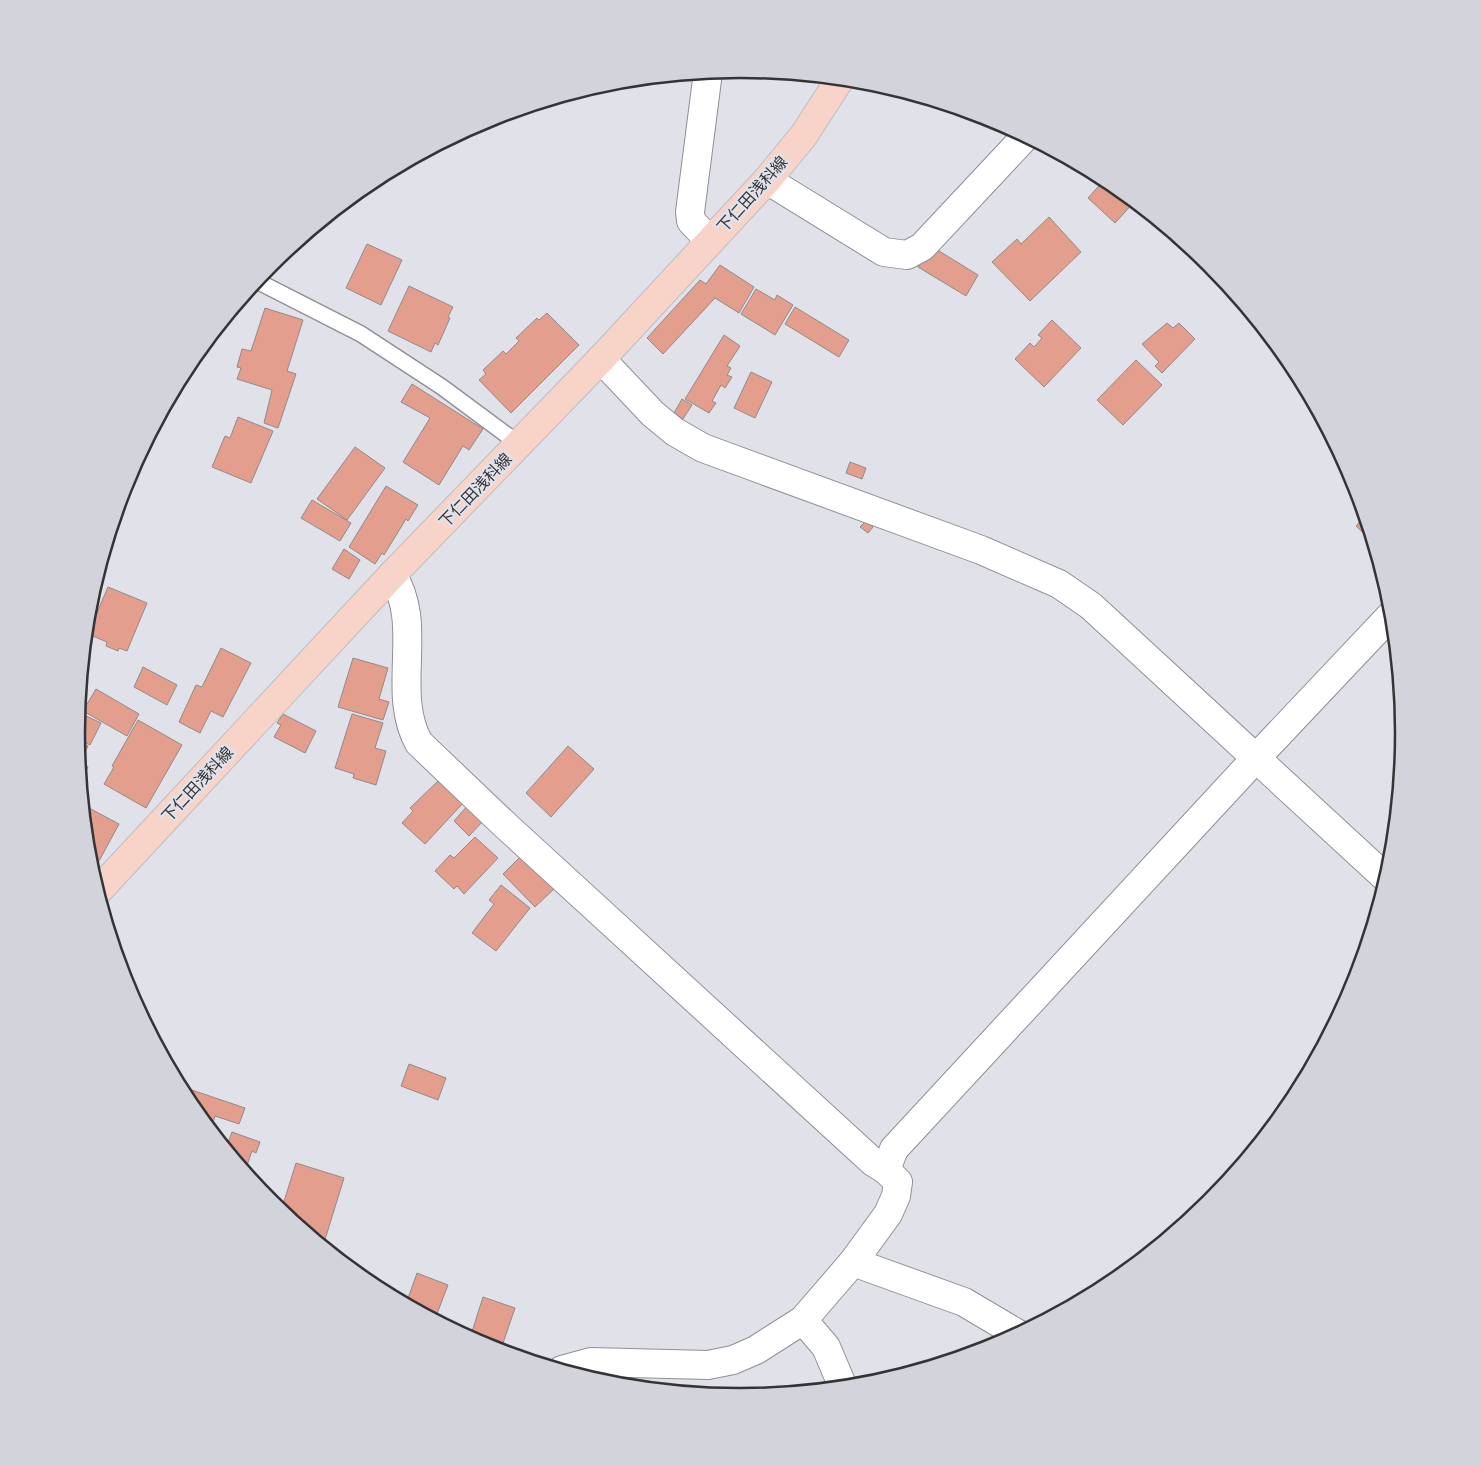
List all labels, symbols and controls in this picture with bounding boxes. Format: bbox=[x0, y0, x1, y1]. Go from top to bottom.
street label: 下仁田浅科線 bbox=[712, 151, 792, 237]
street label: 下仁田浅科線 bbox=[434, 448, 516, 532]
street label: 下仁田浅科線 bbox=[156, 741, 238, 827]

